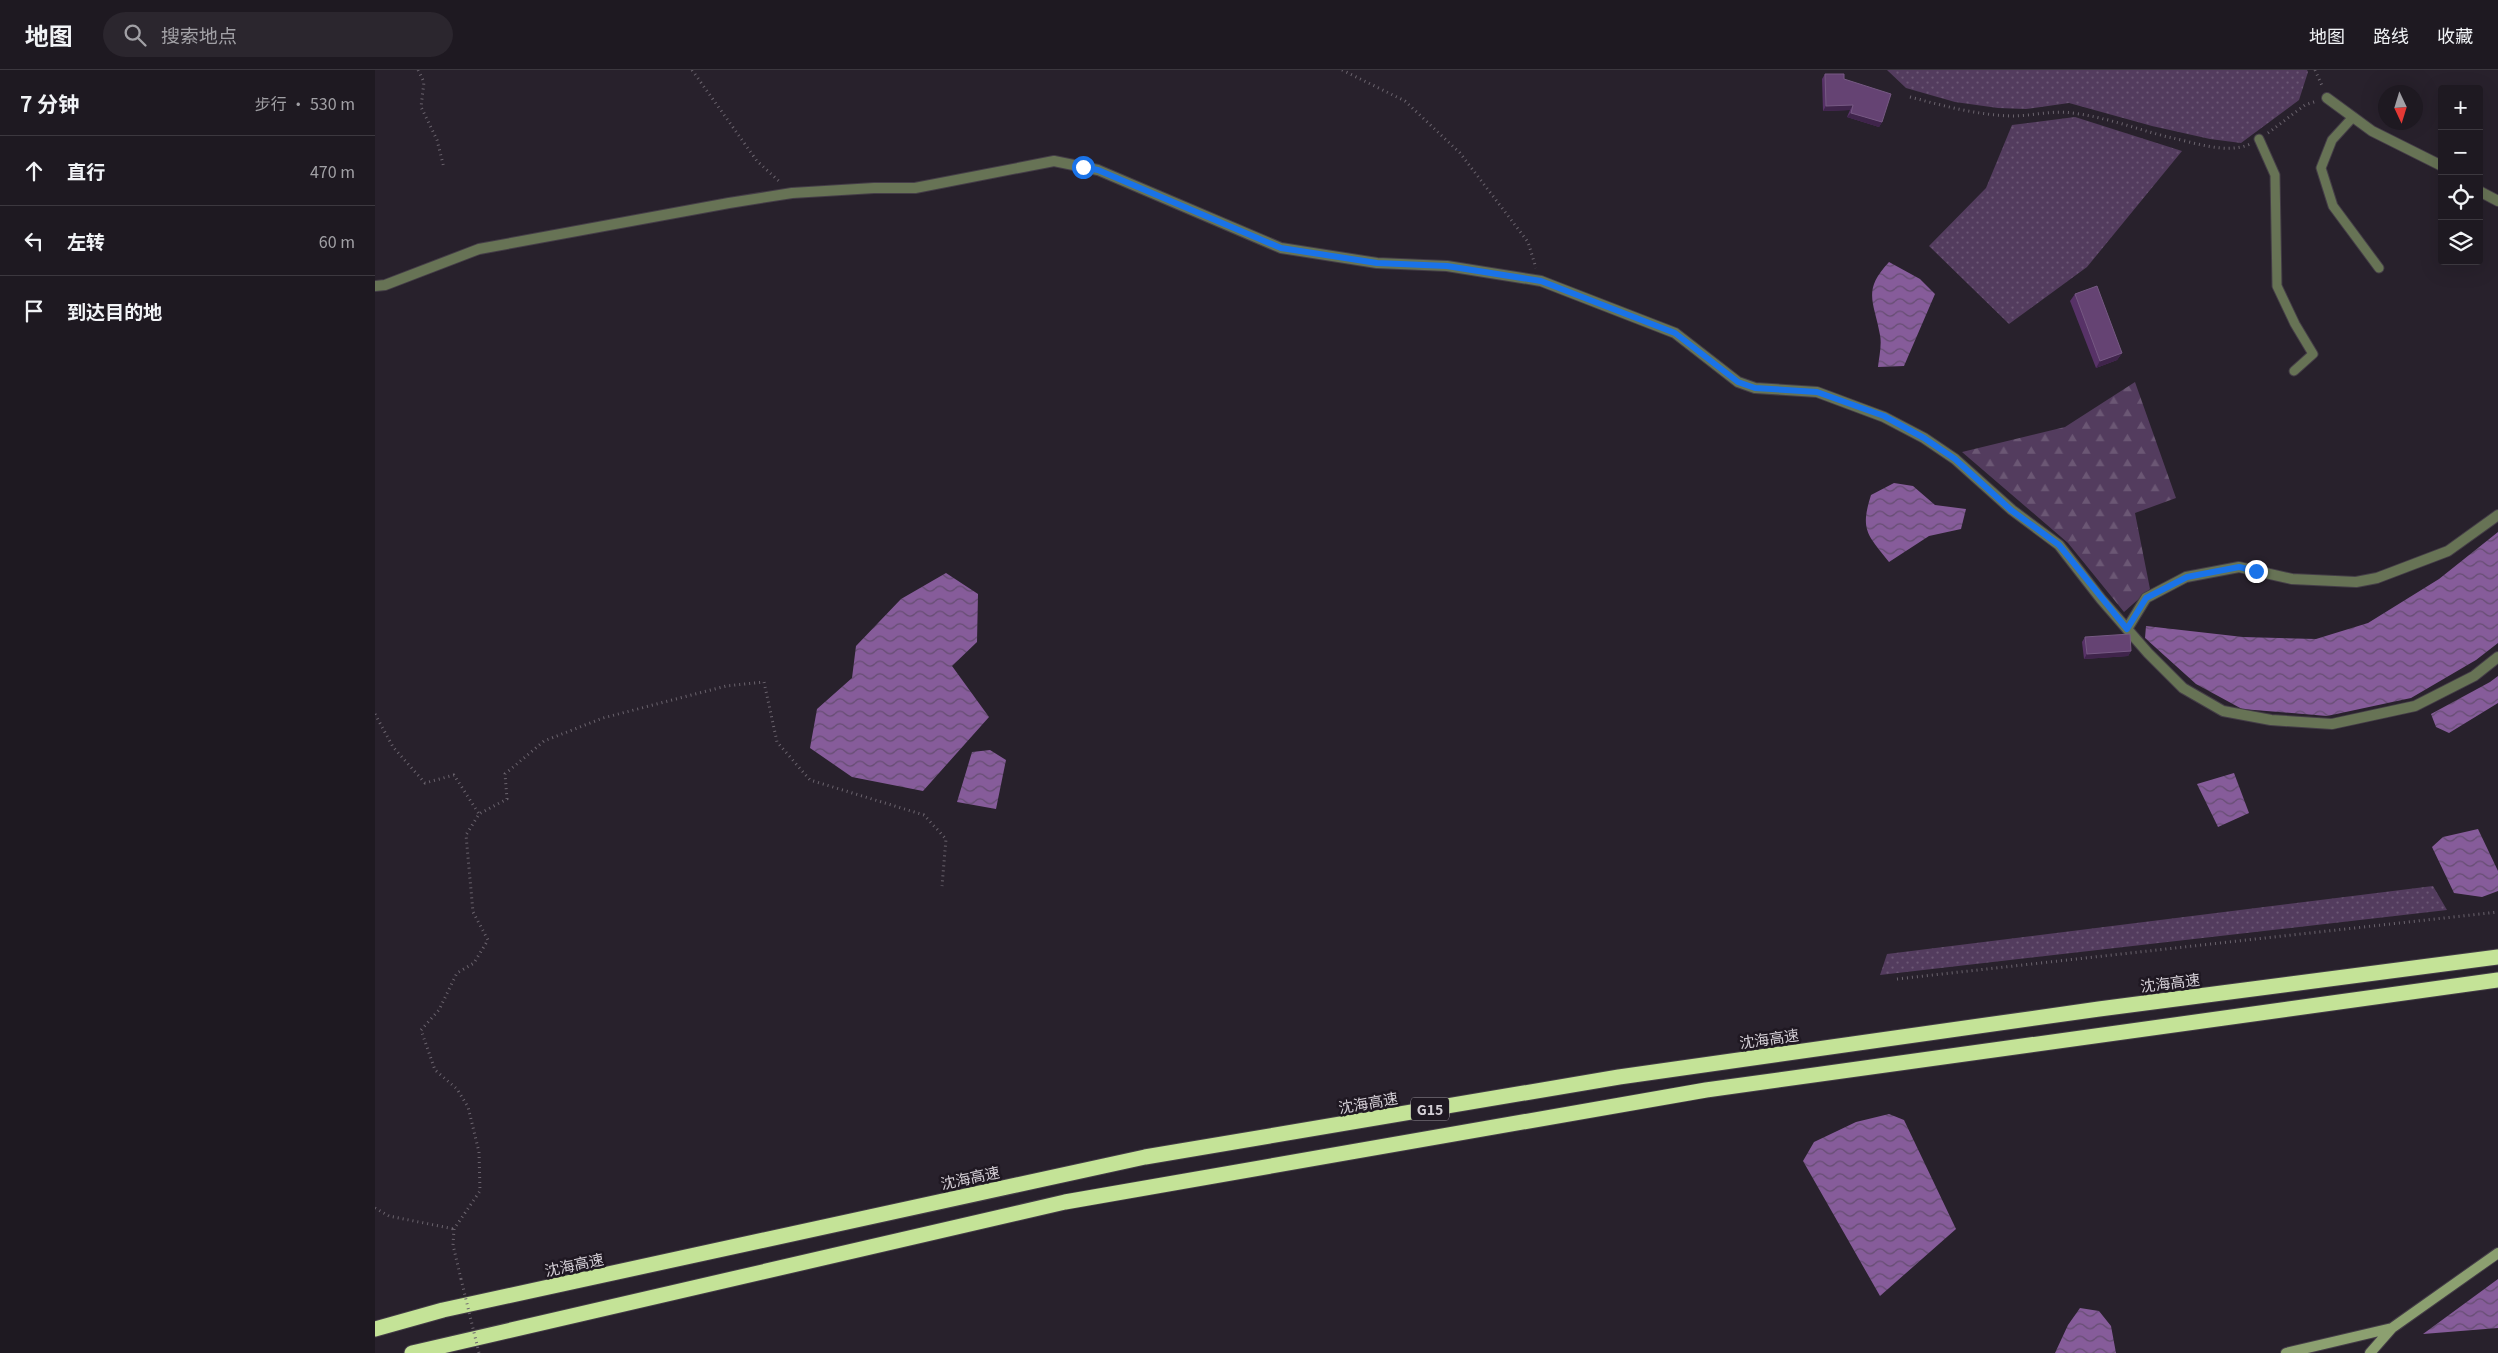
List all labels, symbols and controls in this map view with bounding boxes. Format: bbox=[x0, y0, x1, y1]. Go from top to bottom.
search box bbox=[103, 12, 453, 57]
text: 地图 bbox=[25, 17, 73, 52]
icon: search bbox=[121, 21, 149, 49]
text: 搜索地点 bbox=[161, 21, 237, 48]
text: 地图 bbox=[2309, 22, 2345, 48]
text: 路线 bbox=[2373, 22, 2409, 48]
text: 收藏 bbox=[2437, 22, 2473, 48]
north arrow bbox=[2378, 85, 2423, 130]
map controls bbox=[2438, 85, 2483, 265]
button: + bbox=[2438, 85, 2483, 130]
text: 7 分钟 bbox=[20, 88, 79, 118]
text: 步行 · 530 m bbox=[255, 91, 355, 115]
button: − bbox=[2438, 130, 2483, 175]
route start bbox=[1072, 156, 1095, 179]
icon: ahead bbox=[20, 157, 48, 185]
text: 直行 bbox=[67, 157, 105, 184]
text: 470 m bbox=[310, 159, 355, 183]
button: locate bbox=[2438, 175, 2483, 220]
button: layers bbox=[2438, 220, 2483, 265]
icon: left bbox=[20, 227, 48, 255]
text: 左转 bbox=[67, 227, 105, 254]
text: 60 m bbox=[319, 229, 355, 253]
icon: arrive bbox=[20, 297, 48, 325]
text: 到达目的地 bbox=[67, 297, 162, 324]
route end bbox=[2245, 560, 2268, 583]
street label: 沈海高速 bbox=[2139, 968, 2201, 996]
street label: 沈海高速 bbox=[1738, 1023, 1800, 1053]
street label: 沈海高速 bbox=[1337, 1086, 1399, 1118]
road number: G15 bbox=[1411, 1098, 1449, 1120]
street label: 沈海高速 bbox=[938, 1160, 1002, 1194]
street label: 沈海高速 bbox=[542, 1247, 606, 1281]

